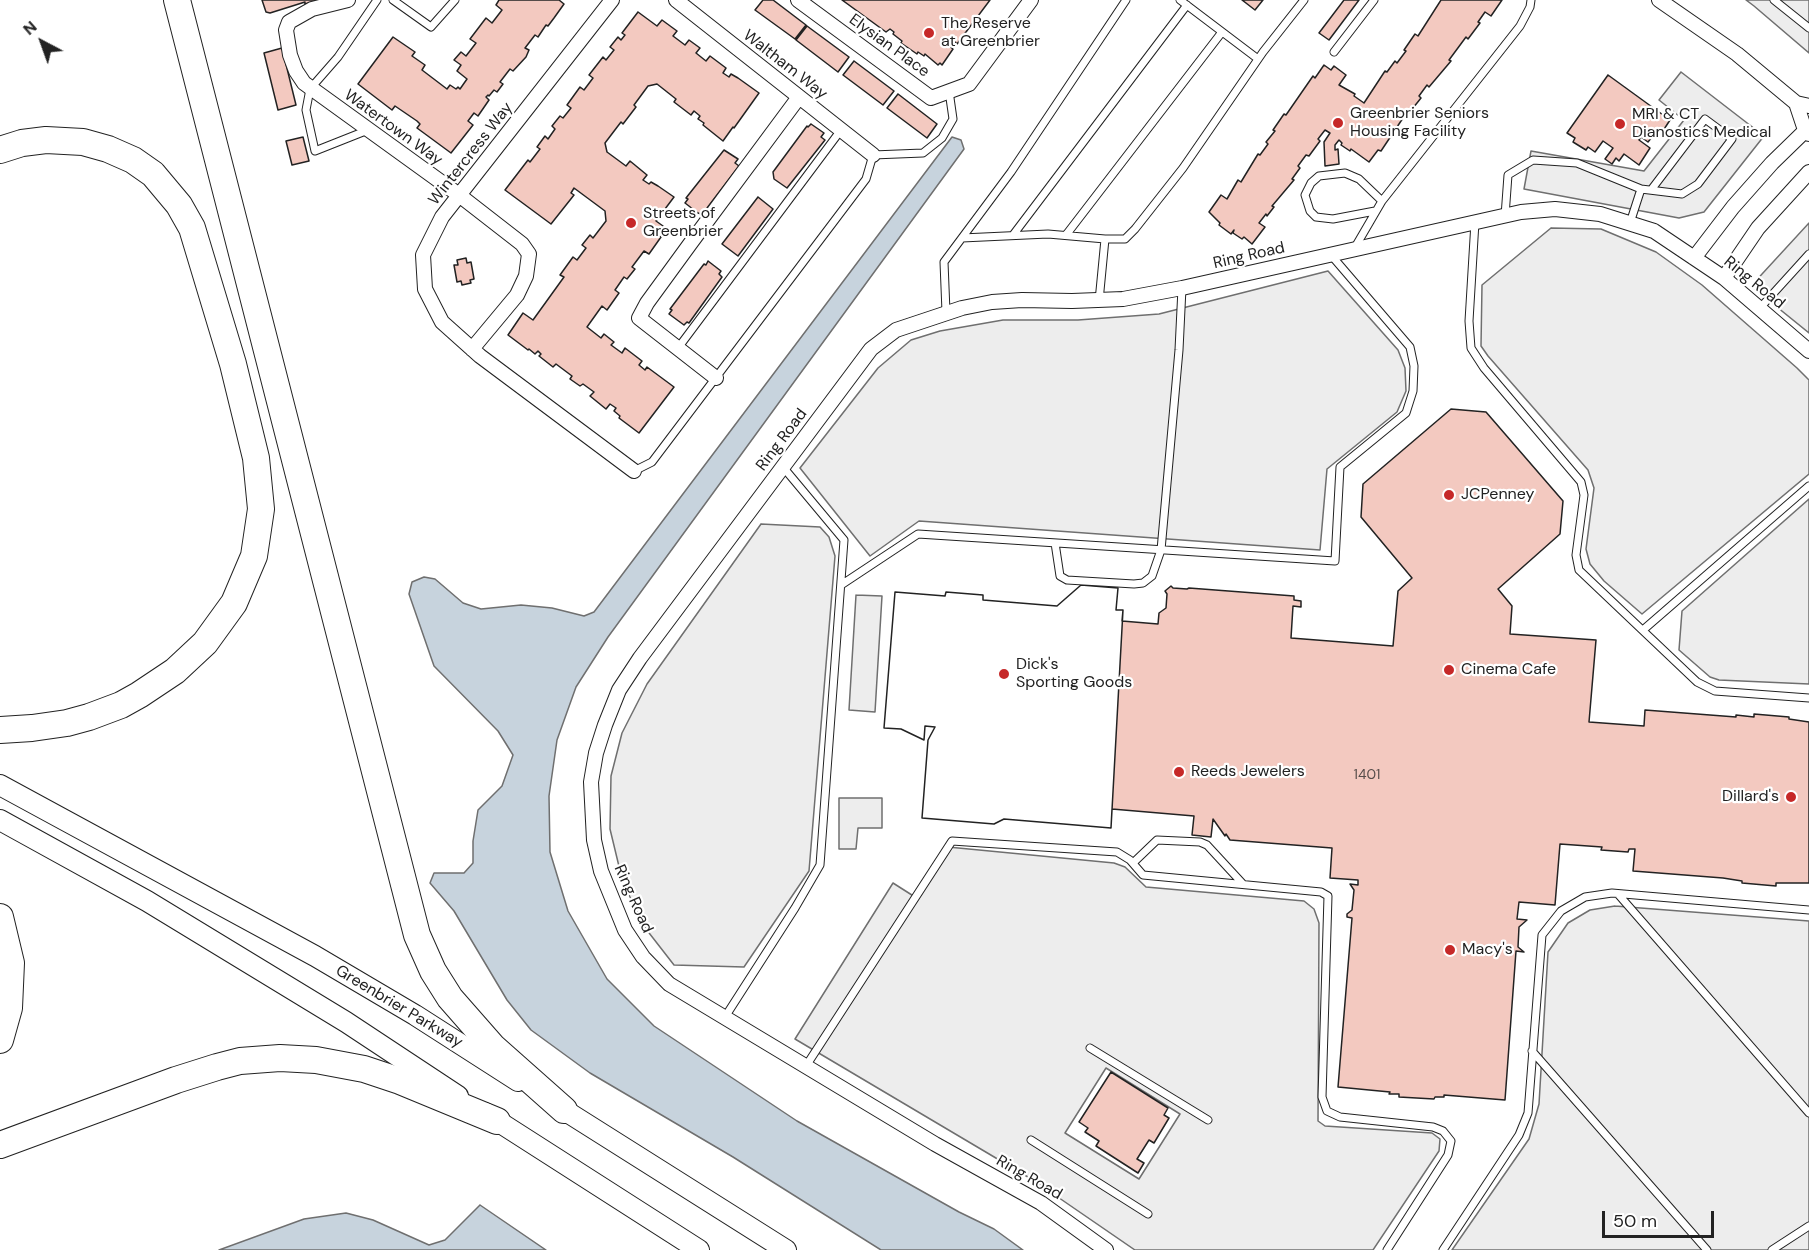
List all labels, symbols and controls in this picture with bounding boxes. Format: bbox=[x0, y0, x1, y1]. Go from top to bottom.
street label: Elysian Place bbox=[845, 10, 933, 82]
north arrow bbox=[12, 12, 72, 72]
place label: The Reserve at Greenbrier bbox=[941, 14, 1040, 52]
text: N bbox=[19, 16, 41, 40]
street label: Waltham Way bbox=[739, 26, 831, 104]
marker: The Reserve at Greenbrier bbox=[922, 26, 936, 40]
street label: Watertown Way bbox=[340, 86, 446, 170]
street label: Wintercress Way bbox=[425, 99, 517, 209]
place label: Greenbrier Seniors Housing Facility bbox=[1350, 104, 1489, 142]
place label: MRI & CT Dianostics Medical bbox=[1632, 105, 1771, 143]
marker: Greenbrier Seniors Housing Facility bbox=[1331, 116, 1345, 130]
marker: MRI & CT Dianostics Medical bbox=[1613, 117, 1627, 131]
place label: Streets of Greenbrier bbox=[643, 204, 723, 242]
marker: Streets of Greenbrier bbox=[624, 216, 638, 230]
street label: Ring Road bbox=[1211, 238, 1287, 274]
street label: Ring Road bbox=[1720, 253, 1788, 313]
street label: Ring Road bbox=[752, 405, 812, 475]
place label: JCPenney bbox=[1461, 485, 1534, 505]
marker: JCPenney bbox=[1442, 488, 1456, 502]
place label: Dick's Sporting Goods bbox=[1016, 655, 1132, 693]
place label: Cinema Cafe bbox=[1461, 660, 1556, 680]
marker: Cinema Cafe bbox=[1442, 663, 1456, 677]
marker: Dick's Sporting Goods bbox=[997, 667, 1011, 681]
place label: Reeds Jewelers bbox=[1191, 762, 1305, 782]
marker: Reeds Jewelers bbox=[1172, 765, 1186, 779]
house number: 1401 bbox=[1354, 767, 1380, 783]
place label: Dillard's bbox=[1722, 787, 1779, 807]
marker: Dillard's bbox=[1784, 790, 1798, 804]
street label: Ring Road bbox=[609, 862, 657, 936]
place label: Macy's bbox=[1462, 940, 1513, 960]
marker: Macy's bbox=[1443, 943, 1457, 957]
street label: Greenbrier Parkway bbox=[332, 961, 466, 1053]
street label: Ring Road bbox=[993, 1151, 1065, 1205]
scale bar bbox=[1605, 1199, 1718, 1237]
text: 50 m bbox=[1613, 1209, 1657, 1233]

